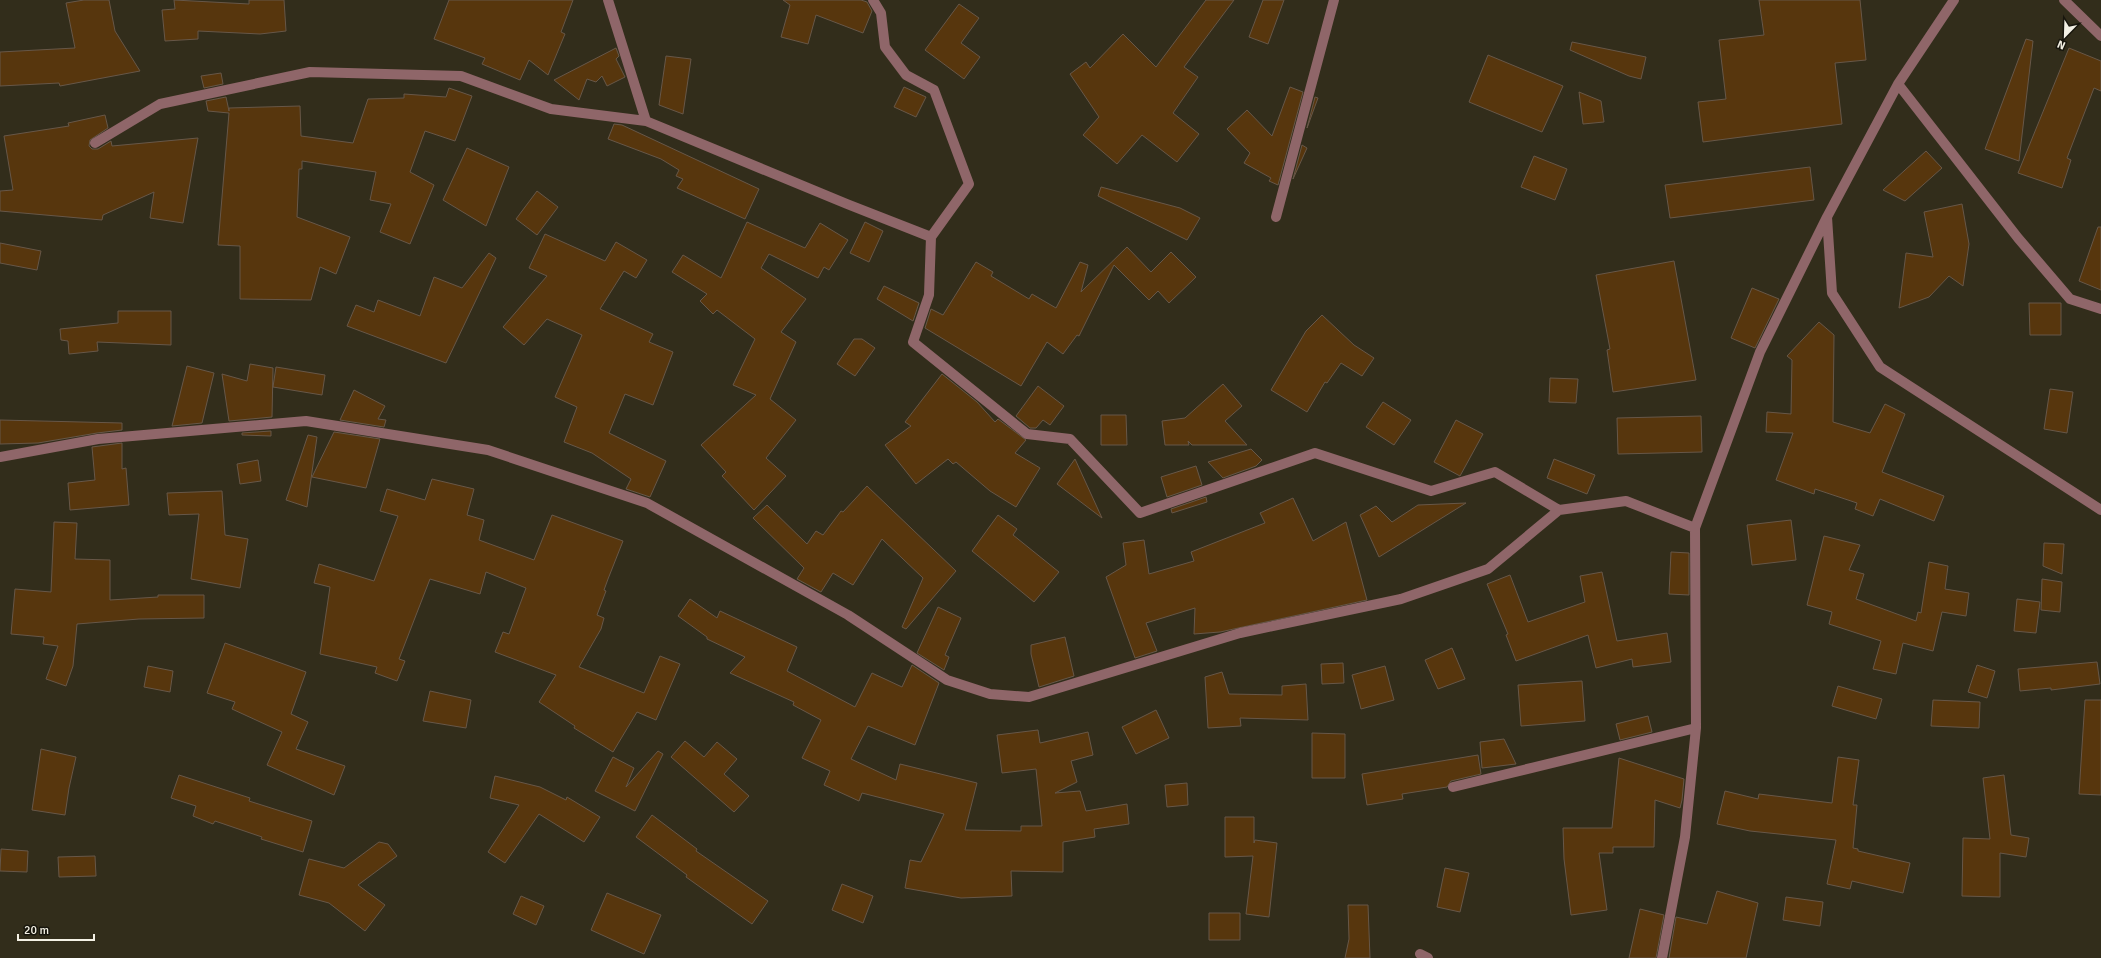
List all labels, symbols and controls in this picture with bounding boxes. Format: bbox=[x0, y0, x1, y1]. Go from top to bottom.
north arrow bbox=[2045, 16, 2085, 56]
text: N bbox=[2055, 37, 2067, 52]
scale bar bbox=[18, 916, 94, 942]
text: 20 m bbox=[24, 923, 49, 938]

